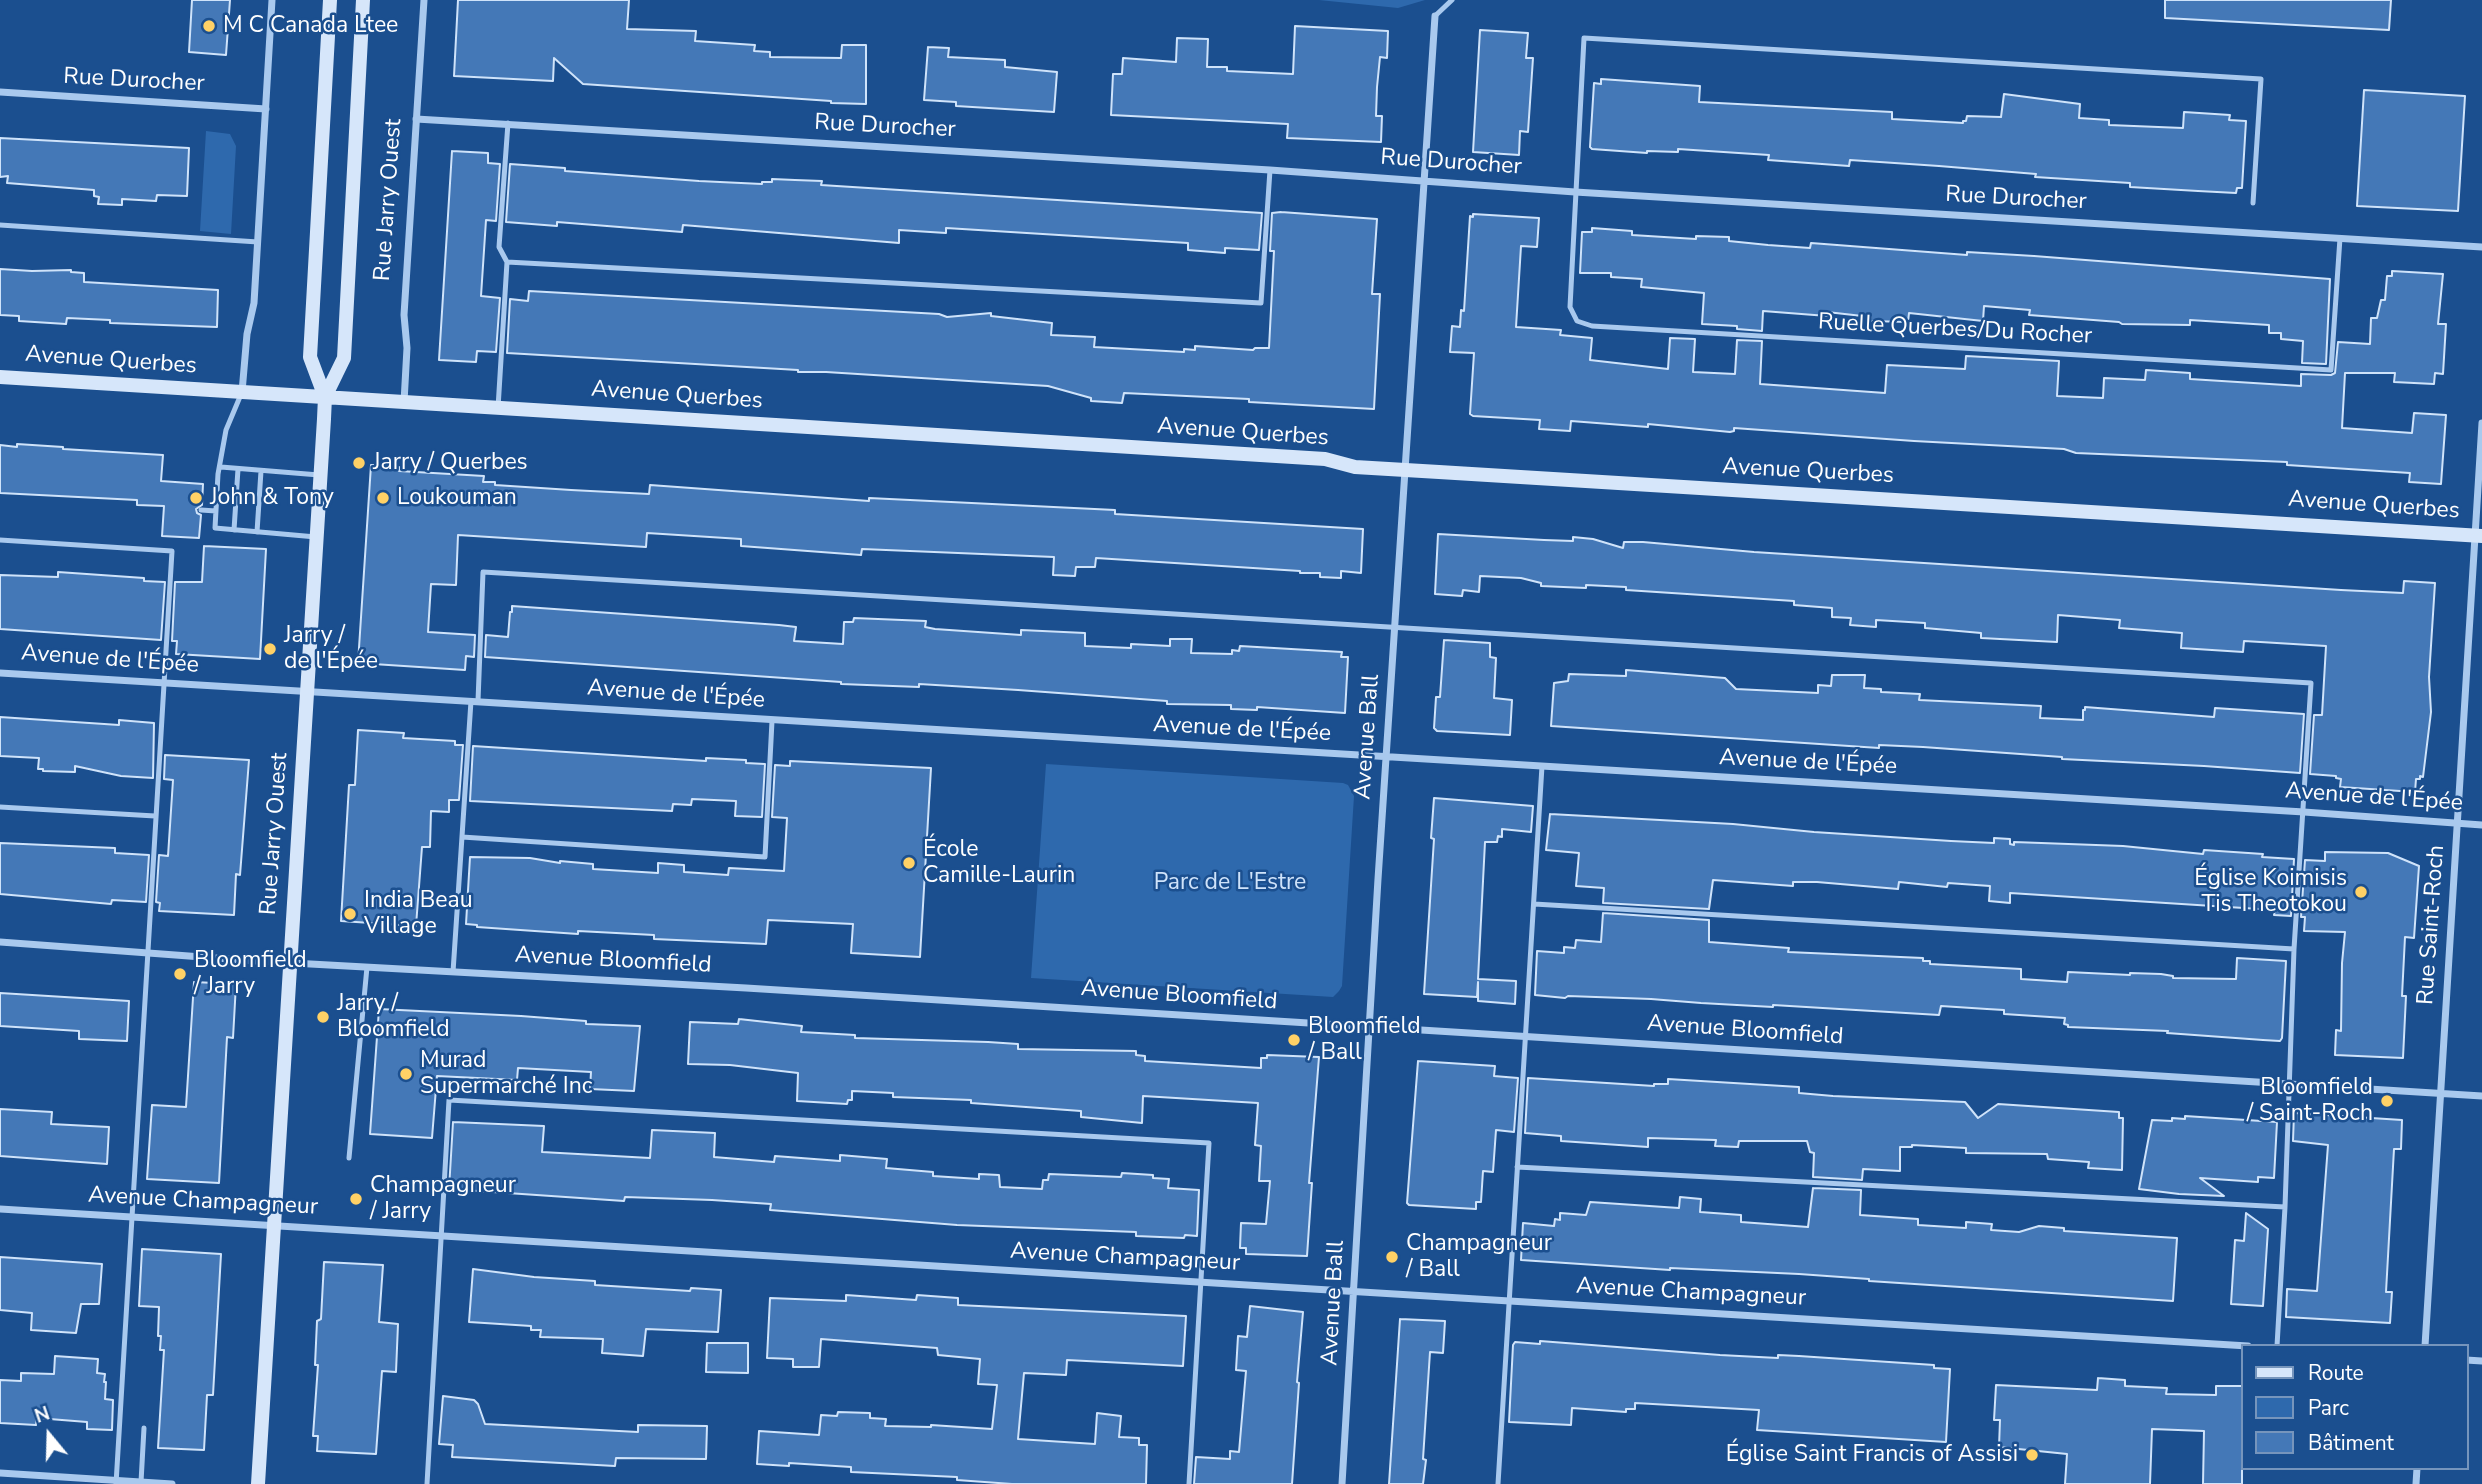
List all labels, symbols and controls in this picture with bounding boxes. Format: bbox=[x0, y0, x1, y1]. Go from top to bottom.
place label: M C Canada Ltee bbox=[223, 12, 398, 40]
marker: M C Canada Ltee bbox=[201, 18, 217, 34]
street label: Rue Durocher bbox=[63, 64, 205, 98]
street label: Rue Durocher bbox=[814, 110, 956, 144]
street label: Rue Jarry Ouest bbox=[370, 118, 408, 282]
street label: Rue Durocher bbox=[1379, 144, 1523, 182]
street label: Rue Durocher bbox=[1945, 182, 2087, 216]
street label: Ruelle Querbes/Du Rocher bbox=[1817, 309, 2093, 351]
street label: Avenue Querbes bbox=[24, 341, 198, 381]
street label: Avenue Querbes bbox=[590, 376, 764, 416]
street label: Avenue Querbes bbox=[1156, 413, 1330, 453]
place label: Jarry / Querbes bbox=[373, 449, 528, 477]
street label: Avenue Querbes bbox=[1721, 454, 1895, 490]
marker: Jarry / Querbes bbox=[351, 455, 367, 471]
place label: John & Tony bbox=[210, 484, 334, 512]
place label: Loukouman bbox=[397, 484, 517, 512]
street label: Avenue Querbes bbox=[2287, 486, 2461, 526]
marker: John & Tony bbox=[188, 490, 204, 506]
marker: Loukouman bbox=[375, 490, 391, 506]
place label: Jarry / de l'Épée bbox=[284, 622, 378, 676]
street label: Avenue de l'Épée bbox=[20, 640, 200, 680]
marker: Jarry / de l'Épée bbox=[262, 641, 278, 657]
street label: Avenue Ball bbox=[1350, 673, 1386, 801]
street label: Avenue de l'Épée bbox=[586, 675, 766, 715]
street label: Avenue de l'Épée bbox=[1152, 712, 1332, 748]
street label: Avenue de l'Épée bbox=[1718, 745, 1898, 781]
street label: Rue Jarry Ouest bbox=[256, 752, 294, 916]
street label: Avenue de l'Épée bbox=[2284, 778, 2464, 818]
place label: École Camille-Laurin bbox=[923, 836, 1075, 890]
street label: Rue Saint-Roch bbox=[2413, 844, 2451, 1006]
marker: École Camille-Laurin bbox=[901, 855, 917, 871]
place label: Église Koimisis Tis Theotokou bbox=[2194, 865, 2347, 919]
park label: Parc de L'Estre bbox=[1154, 869, 1306, 897]
marker: Église Koimisis Tis Theotokou bbox=[2353, 884, 2369, 900]
place label: India Beau Village bbox=[364, 887, 473, 941]
marker: India Beau Village bbox=[342, 906, 358, 922]
street label: Avenue Bloomfield bbox=[514, 942, 712, 980]
place label: Bloomfield / Jarry bbox=[194, 947, 307, 1001]
marker: Bloomfield / Jarry bbox=[172, 966, 188, 982]
street label: Avenue Bloomfield bbox=[1080, 975, 1278, 1017]
place label: Jarry / Bloomfield bbox=[337, 990, 450, 1044]
marker: Jarry / Bloomfield bbox=[315, 1009, 331, 1025]
street label: Avenue Bloomfield bbox=[1646, 1010, 1844, 1052]
place label: Bloomfield / Ball bbox=[1308, 1013, 1421, 1067]
marker: Bloomfield / Ball bbox=[1286, 1032, 1302, 1048]
place label: Murad Supermarché Inc bbox=[420, 1047, 592, 1101]
marker: Murad Supermarché Inc bbox=[398, 1066, 414, 1082]
place label: Bloomfield / Saint-Roch bbox=[2247, 1074, 2373, 1128]
marker: Bloomfield / Saint-Roch bbox=[2379, 1093, 2395, 1109]
place label: Champagneur / Jarry bbox=[370, 1172, 516, 1226]
street label: Avenue Champagneur bbox=[87, 1182, 319, 1222]
marker: Champagneur / Jarry bbox=[348, 1191, 364, 1207]
place label: Champagneur / Ball bbox=[1406, 1230, 1552, 1284]
street label: Avenue Champagneur bbox=[1009, 1238, 1241, 1278]
street label: Avenue Ball bbox=[1317, 1240, 1351, 1366]
marker: Champagneur / Ball bbox=[1384, 1249, 1400, 1265]
street label: Avenue Champagneur bbox=[1575, 1273, 1807, 1313]
legend bbox=[2240, 1344, 2468, 1470]
text: Route bbox=[2308, 1359, 2364, 1387]
text: Parc bbox=[2308, 1394, 2349, 1422]
north arrow bbox=[14, 1400, 84, 1470]
text: N bbox=[31, 1401, 53, 1430]
text: Bâtiment bbox=[2308, 1429, 2394, 1457]
place label: Église Saint Francis of Assisi bbox=[1726, 1441, 2018, 1469]
marker: Église Saint Francis of Assisi bbox=[2024, 1447, 2040, 1463]

